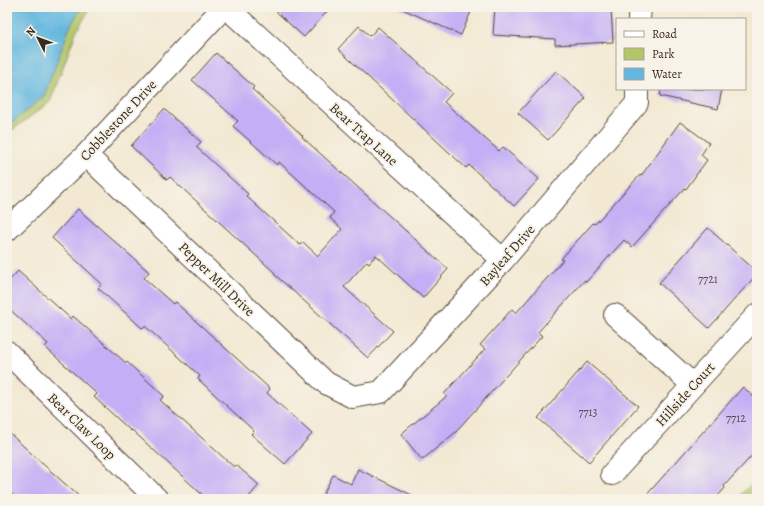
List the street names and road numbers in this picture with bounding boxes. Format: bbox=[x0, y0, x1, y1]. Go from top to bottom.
street label: Cobblestone Drive bbox=[76, 76, 161, 165]
street label: Bear Trap Lane bbox=[325, 99, 402, 170]
street label: Bayleaf Drive bbox=[475, 220, 539, 290]
street label: Pepper Mill Drive bbox=[174, 238, 259, 321]
street label: Hillside Court bbox=[651, 358, 720, 431]
street label: Bear Claw Loop bbox=[43, 389, 120, 464]

